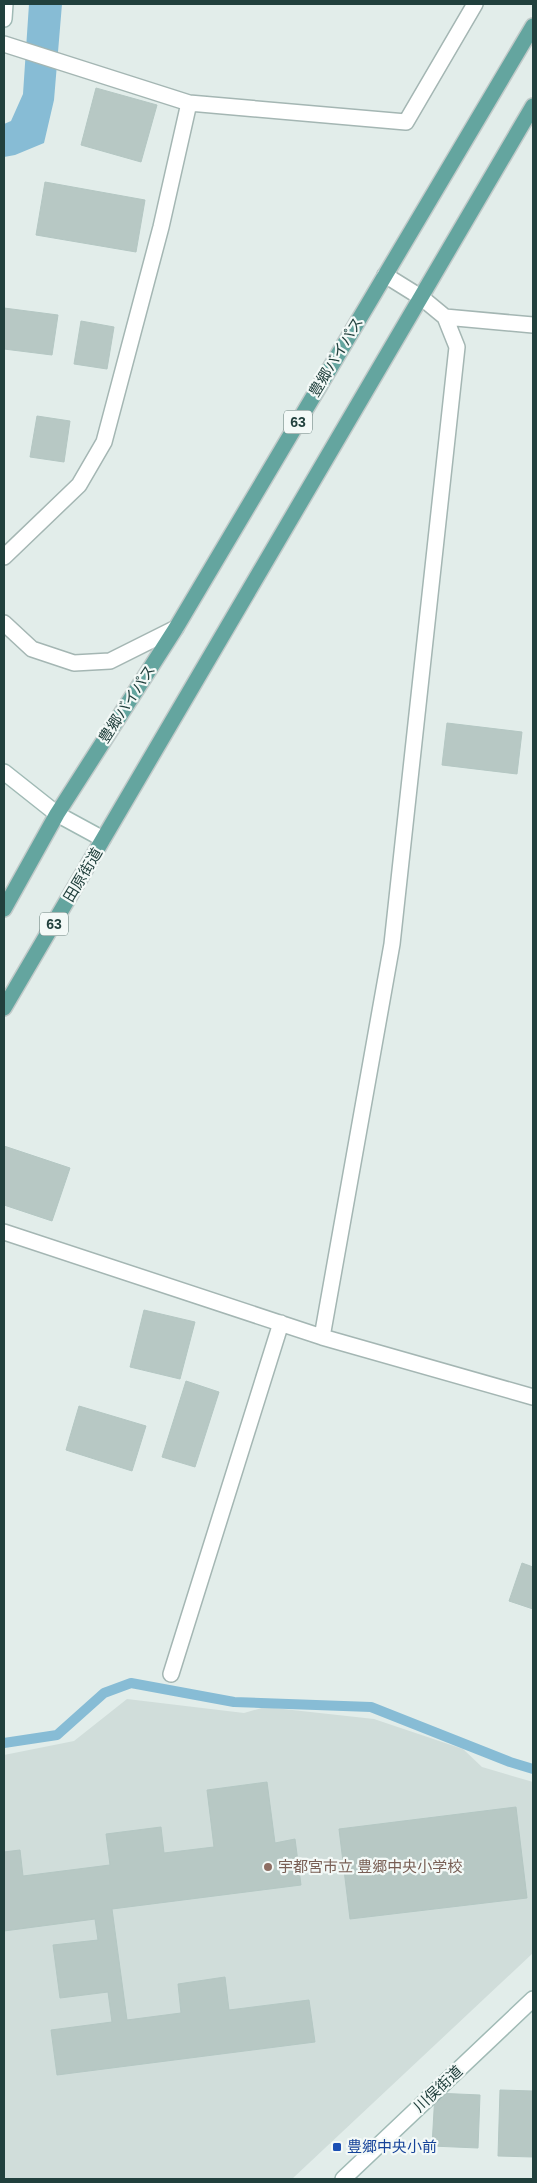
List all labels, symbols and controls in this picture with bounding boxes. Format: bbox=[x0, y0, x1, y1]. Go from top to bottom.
street label: 豊郷バイパス bbox=[305, 314, 366, 400]
road number: 63 bbox=[284, 411, 312, 434]
street label: 豊郷バイパス bbox=[95, 661, 158, 746]
street label: 田原街道 bbox=[60, 845, 105, 905]
road number: 63 bbox=[40, 912, 68, 936]
place label: 宇都宮市立 豊郷中央小学校 bbox=[278, 1858, 462, 1875]
marker: 宇都宮市立 豊郷中央小学校 bbox=[262, 1861, 274, 1873]
street label: 川俣街道 bbox=[410, 2062, 465, 2115]
place label: 豊郷中央小前 bbox=[347, 2138, 437, 2155]
marker: 豊郷中央小前 bbox=[331, 2141, 343, 2153]

